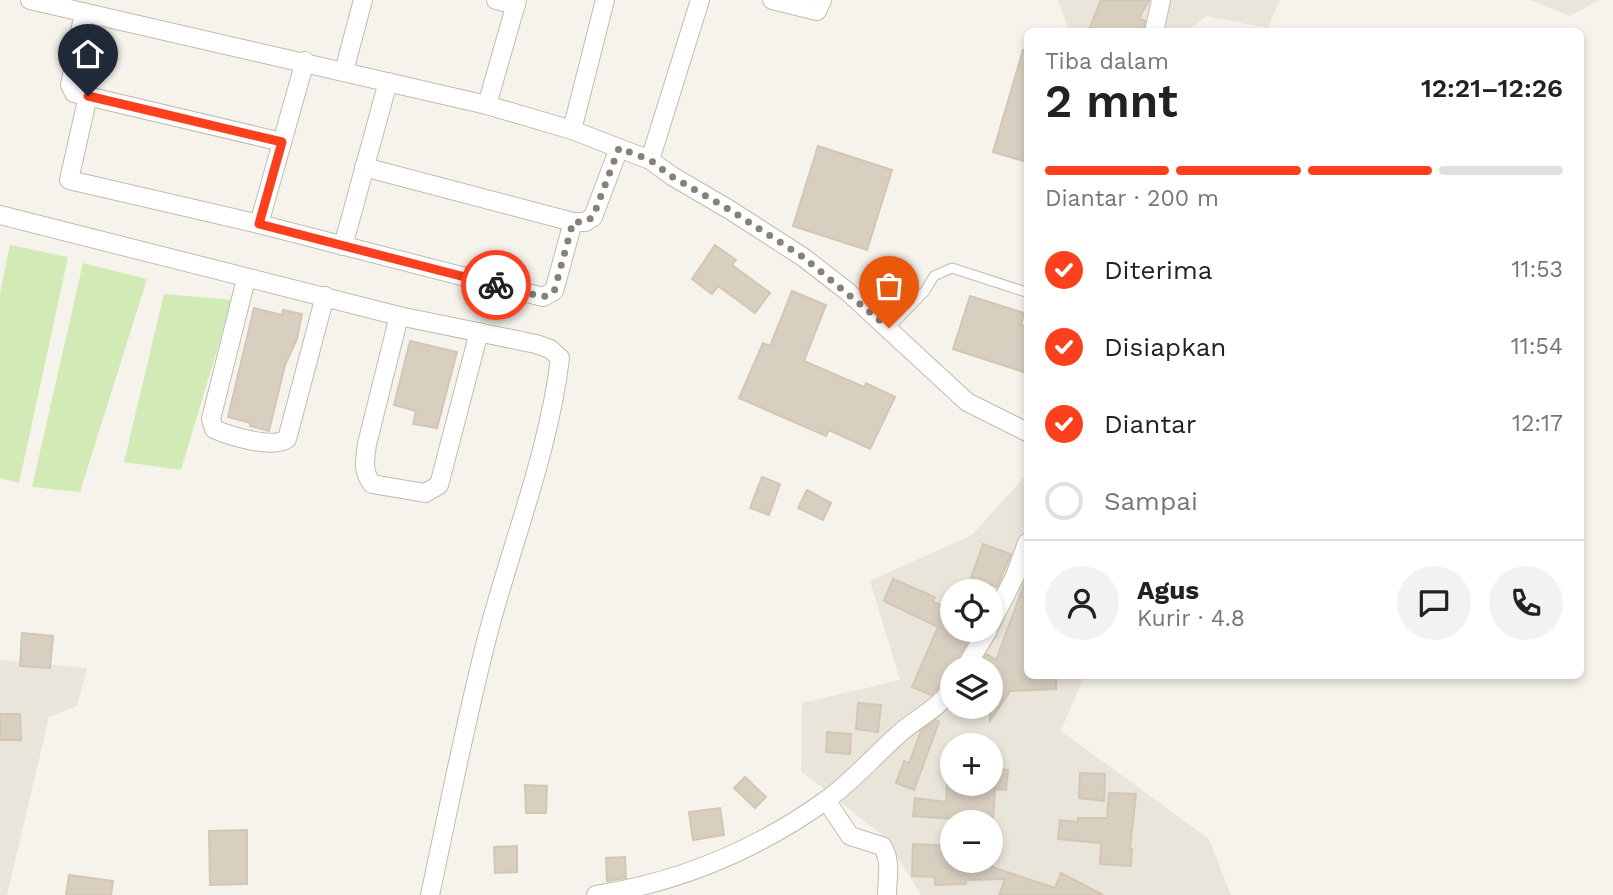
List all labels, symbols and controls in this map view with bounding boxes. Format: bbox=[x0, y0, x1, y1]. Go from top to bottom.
pin bbox=[58, 24, 118, 96]
icon: home bbox=[69, 35, 107, 73]
text: Tiba dalam bbox=[1045, 48, 1169, 75]
text: 12:21–12:26 bbox=[1421, 73, 1563, 103]
text: 2 mnt bbox=[1045, 74, 1178, 128]
text: Diantar · 200 m bbox=[1045, 185, 1219, 212]
courier bbox=[461, 250, 531, 320]
icon: check bbox=[1045, 251, 1083, 289]
text: Diterima bbox=[1104, 255, 1212, 285]
pin bbox=[859, 256, 919, 328]
text: 11:53 bbox=[1511, 256, 1563, 283]
icon: bike bbox=[477, 266, 515, 304]
icon: bag bbox=[870, 267, 908, 305]
icon: check bbox=[1045, 328, 1083, 366]
text: Disiapkan bbox=[1104, 332, 1226, 362]
text: 11:54 bbox=[1511, 333, 1563, 360]
icon: check bbox=[1045, 405, 1083, 443]
text: Diantar bbox=[1104, 409, 1196, 439]
text: 12:17 bbox=[1512, 410, 1563, 437]
text: Sampai bbox=[1104, 486, 1198, 516]
button: person bbox=[1045, 566, 1119, 640]
button: chat bbox=[1397, 566, 1471, 640]
button: phone bbox=[1489, 566, 1563, 640]
text: Agus bbox=[1137, 575, 1199, 605]
map controls bbox=[940, 579, 1003, 873]
button: locate bbox=[940, 579, 1003, 642]
text: Kurir · 4.8 bbox=[1137, 605, 1245, 632]
button: layers bbox=[940, 656, 1003, 719]
button: + bbox=[940, 733, 1003, 796]
button: − bbox=[940, 810, 1003, 873]

